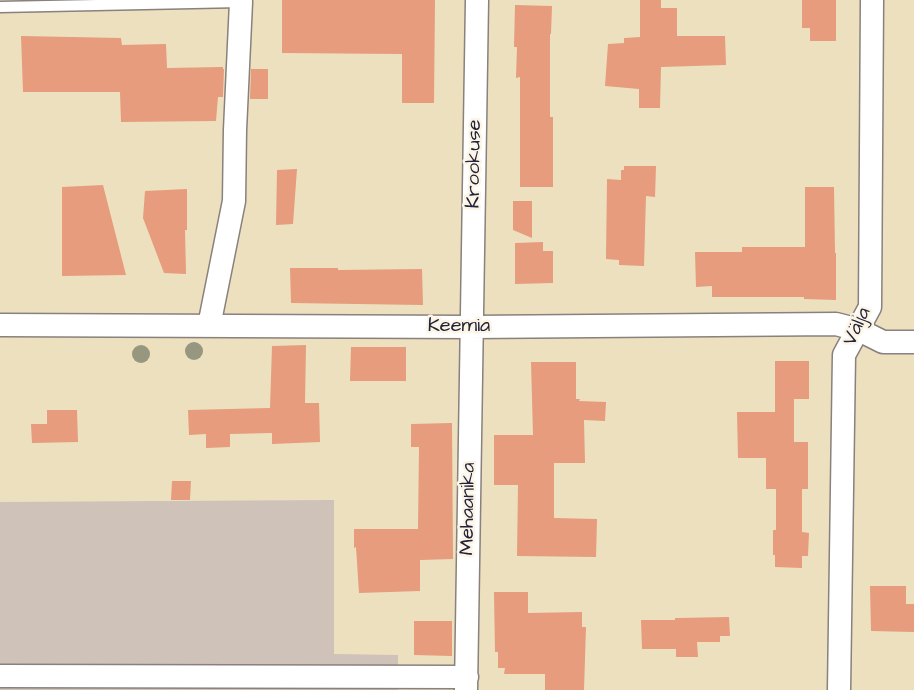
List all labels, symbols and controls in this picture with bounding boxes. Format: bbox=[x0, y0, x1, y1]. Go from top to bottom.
street label: Krookuse bbox=[462, 119, 488, 209]
street label: Välja bbox=[839, 304, 877, 350]
street label: Keemia bbox=[428, 315, 490, 339]
street label: Mehaanika bbox=[456, 462, 482, 556]

